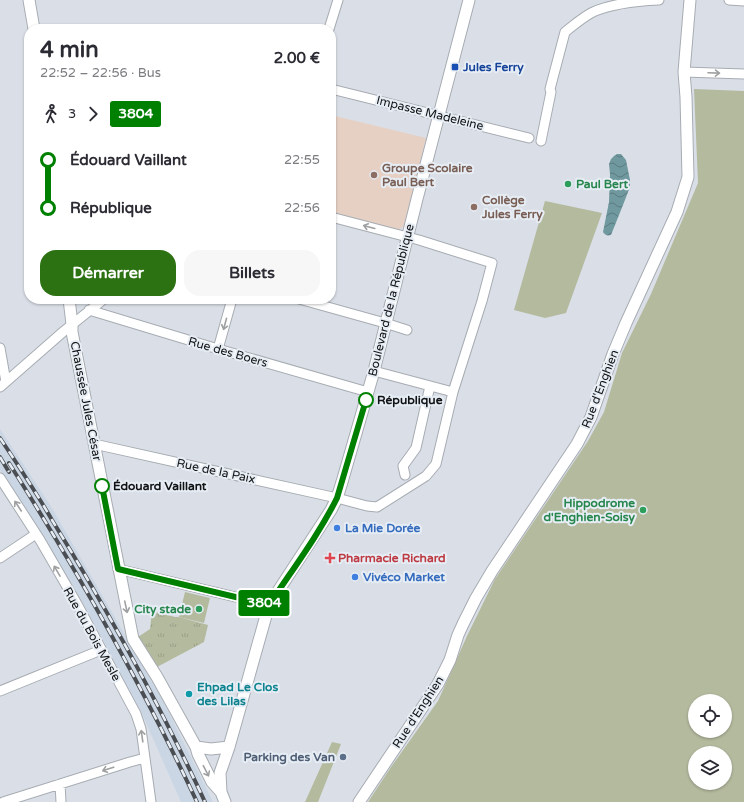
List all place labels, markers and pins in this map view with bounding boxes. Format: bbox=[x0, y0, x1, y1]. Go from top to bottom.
place label: Jules Ferry bbox=[462, 60, 524, 75]
marker: Jules Ferry bbox=[450, 62, 460, 72]
place label: Groupe Scolaire Paul Bert bbox=[382, 161, 473, 189]
marker: Groupe Scolaire Paul Bert bbox=[369, 170, 379, 180]
place label: Paul Bert bbox=[576, 177, 629, 191]
marker: Paul Bert bbox=[563, 179, 573, 189]
place label: Collège Jules Ferry bbox=[481, 193, 543, 222]
marker: Collège Jules Ferry bbox=[469, 202, 479, 212]
marker: République bbox=[358, 392, 374, 408]
place label: République bbox=[377, 393, 443, 408]
marker: Édouard Vaillant bbox=[94, 478, 110, 494]
place label: Édouard Vaillant bbox=[113, 479, 207, 493]
place label: Hippodrome d'Enghien-Soisy bbox=[543, 496, 636, 525]
marker: Hippodrome d'Enghien-Soisy bbox=[638, 505, 648, 515]
place label: La Mie Dorée bbox=[345, 521, 420, 535]
marker: La Mie Dorée bbox=[332, 523, 342, 533]
place label: Pharmacie Richard bbox=[338, 551, 446, 565]
marker: Pharmacie Richard bbox=[325, 553, 335, 563]
place label: Vivéco Market bbox=[363, 570, 445, 584]
marker: Vivéco Market bbox=[350, 572, 360, 582]
place label: City stade bbox=[134, 602, 191, 617]
marker: City stade bbox=[194, 604, 204, 614]
place label: Ehpad Le Clos des Lilas bbox=[197, 680, 278, 708]
marker: Ehpad Le Clos des Lilas bbox=[184, 689, 194, 699]
place label: Parking des Van bbox=[243, 750, 335, 765]
marker: Parking des Van bbox=[338, 752, 348, 762]

